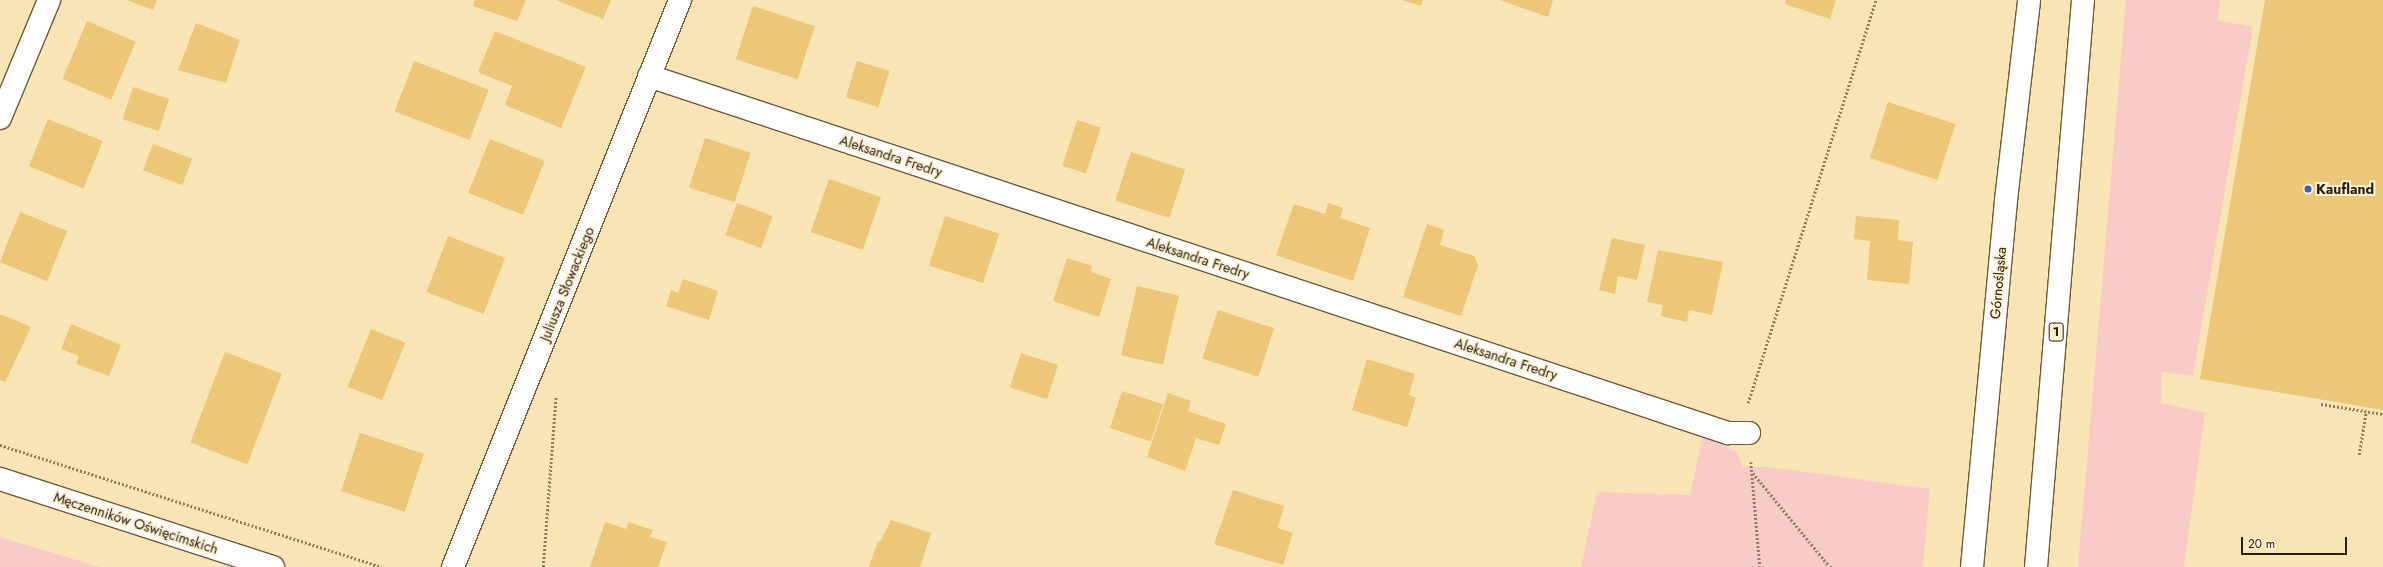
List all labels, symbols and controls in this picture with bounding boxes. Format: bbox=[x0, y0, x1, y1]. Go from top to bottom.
street label: Aleksandra Fredry bbox=[837, 131, 945, 181]
place label: Kaufland bbox=[2316, 181, 2374, 197]
marker: Kaufland bbox=[2303, 184, 2313, 194]
street label: Juliusza Słowackiego bbox=[536, 224, 598, 344]
street label: Aleksandra Fredry bbox=[1144, 233, 1252, 283]
street label: Górnośląska bbox=[1986, 246, 2010, 320]
road number: 1 bbox=[2048, 321, 2064, 343]
street label: Aleksandra Fredry bbox=[1452, 334, 1560, 384]
street label: Męczenników Oświęcimskich bbox=[52, 488, 220, 558]
scale bar bbox=[2243, 529, 2349, 555]
text: 20 m bbox=[2248, 535, 2275, 553]

